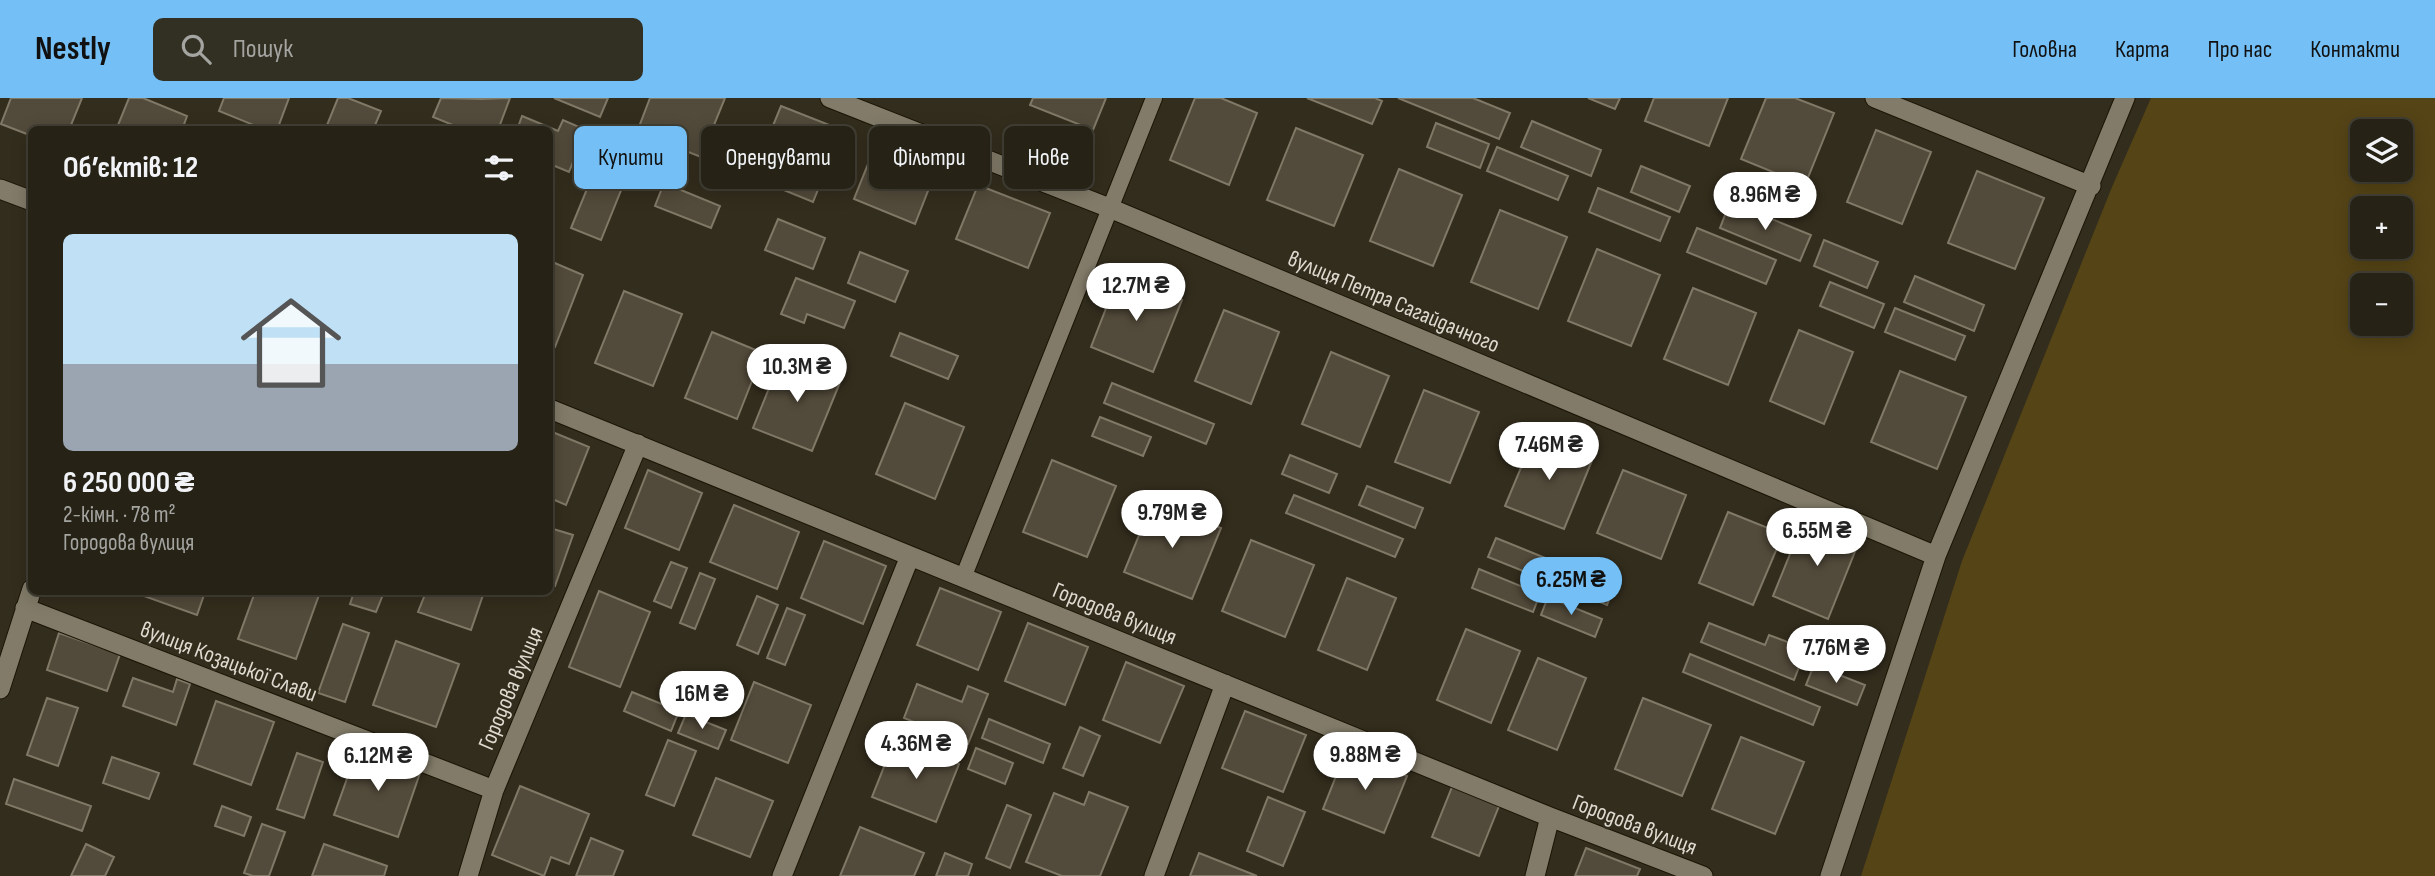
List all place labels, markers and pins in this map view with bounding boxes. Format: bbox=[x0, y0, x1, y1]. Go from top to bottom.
pin: 8.96M ₴ bbox=[1700, 172, 1830, 232]
pin: 12.7M ₴ bbox=[1071, 264, 1201, 323]
pin: 10.3M ₴ bbox=[732, 344, 862, 404]
pin: 7.46M ₴ bbox=[1484, 422, 1614, 482]
pin: 9.79M ₴ bbox=[1107, 490, 1237, 550]
pin: 6.55M ₴ bbox=[1752, 508, 1882, 568]
pin: 6.25M ₴ bbox=[1506, 558, 1636, 617]
pin: 7.76M ₴ bbox=[1771, 626, 1901, 685]
pin: 16M ₴ bbox=[653, 672, 751, 731]
pin: 4.36M ₴ bbox=[851, 722, 981, 781]
pin: 9.88M ₴ bbox=[1300, 732, 1430, 792]
pin: 6.12M ₴ bbox=[313, 734, 443, 793]

